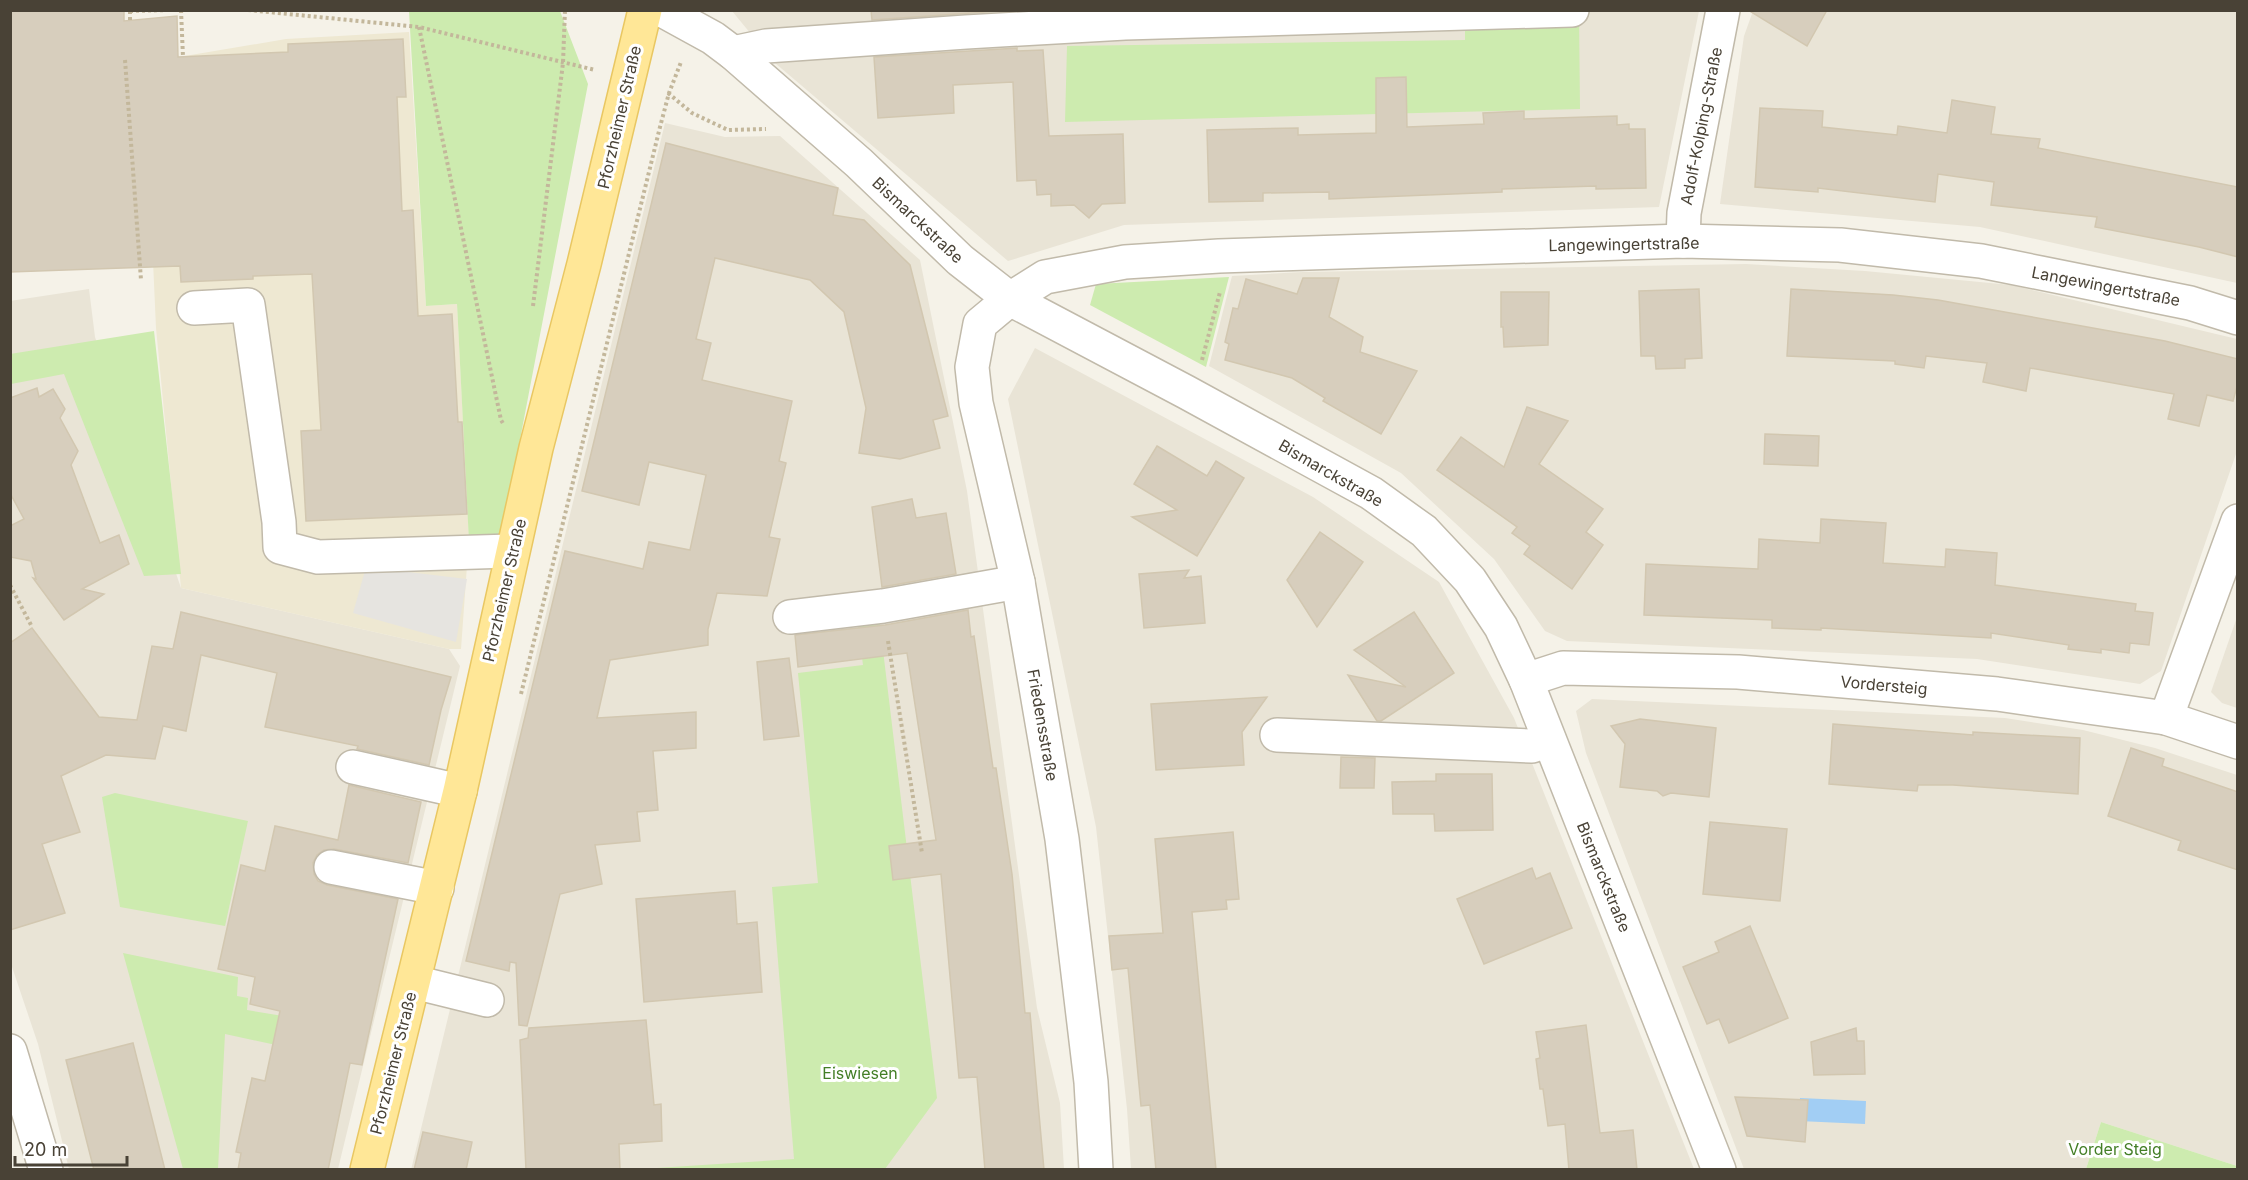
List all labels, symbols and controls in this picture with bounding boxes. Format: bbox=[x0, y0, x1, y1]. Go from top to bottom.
street label: Pforzheimer Straße bbox=[593, 43, 645, 191]
street label: Adolf-Kolping-Straße bbox=[1676, 45, 1726, 207]
street label: Bismarckstraße bbox=[868, 173, 968, 267]
street label: Langewingertstraße bbox=[1548, 233, 1700, 255]
street label: Langewingertstraße bbox=[2030, 262, 2182, 310]
street label: Bismarckstraße bbox=[1275, 435, 1387, 511]
street label: Pforzheimer Straße bbox=[478, 516, 530, 664]
street label: Friedensstraße bbox=[1023, 667, 1063, 783]
street label: Vordersteig bbox=[1840, 671, 1928, 699]
street label: Bismarckstraße bbox=[1573, 819, 1635, 935]
street label: Pforzheimer Straße bbox=[366, 990, 420, 1136]
park label: Eiswiesen bbox=[822, 1063, 898, 1083]
scale bar bbox=[15, 1129, 128, 1167]
text: 20 m bbox=[24, 1139, 67, 1160]
park label: Vorder Steig bbox=[2068, 1139, 2162, 1159]

